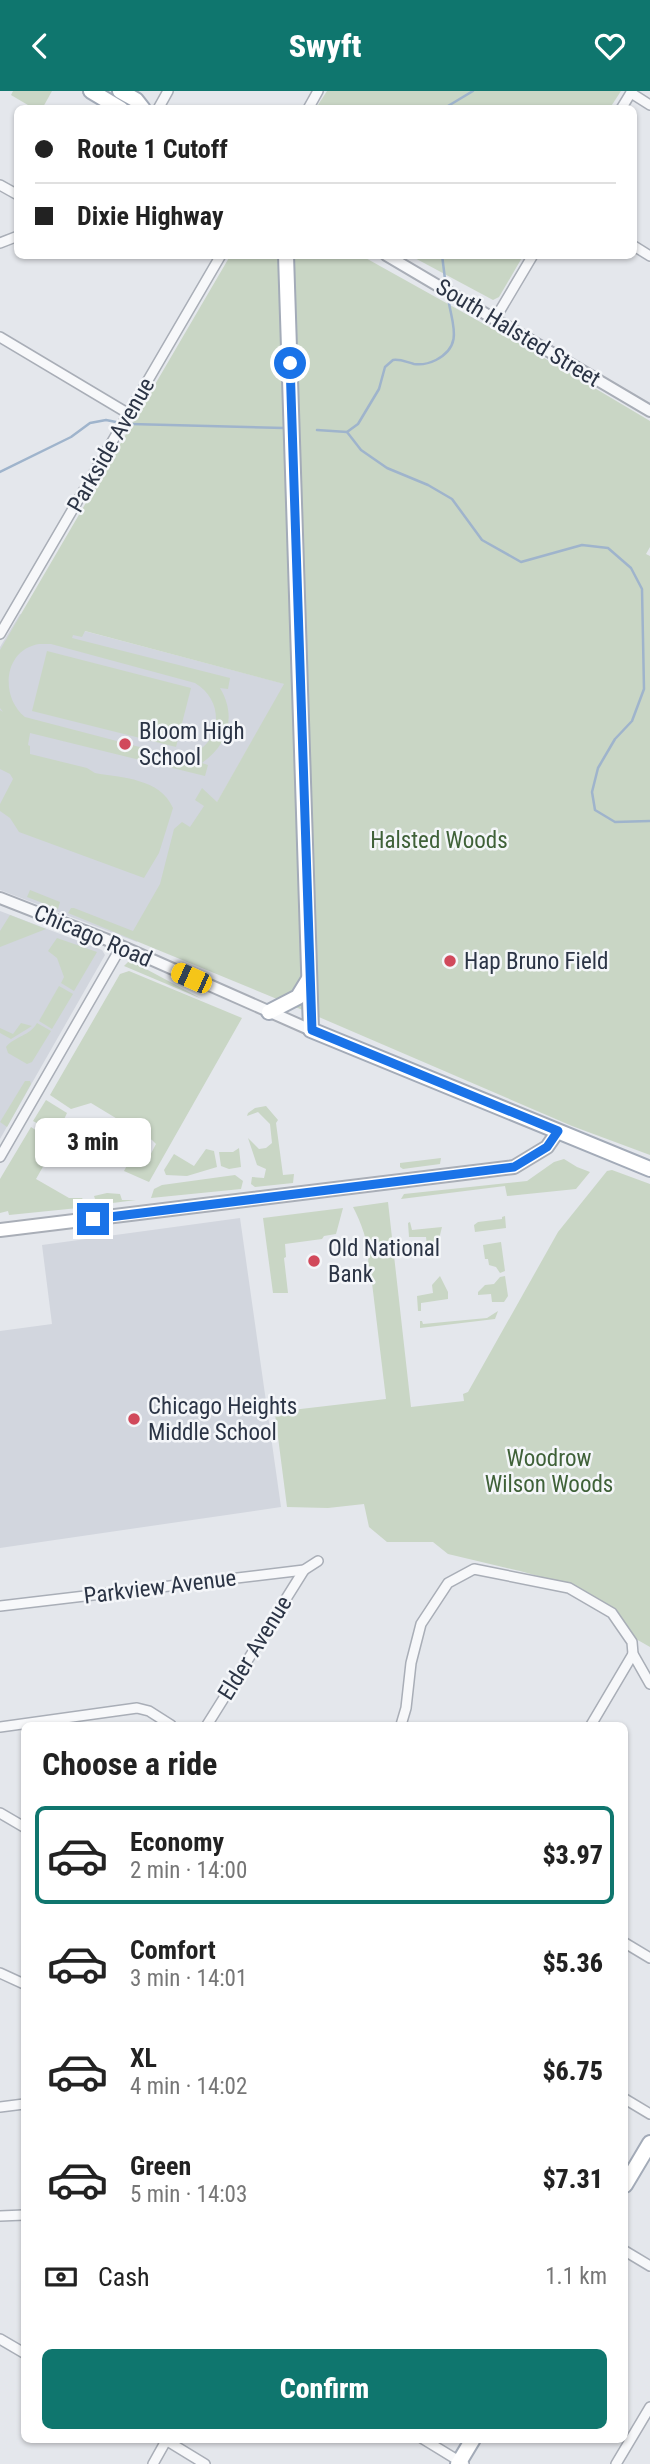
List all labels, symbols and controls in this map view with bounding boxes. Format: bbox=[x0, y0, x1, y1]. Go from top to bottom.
icon: back bbox=[21, 27, 59, 65]
text: Swyft bbox=[289, 27, 361, 65]
icon: heart bbox=[591, 27, 629, 65]
text: Route 1 Cutoff bbox=[77, 134, 228, 164]
text: Dixie Highway bbox=[77, 201, 223, 231]
street label: South Halsted Street bbox=[431, 273, 605, 393]
route start bbox=[274, 347, 306, 379]
street label: Parkside Avenue bbox=[62, 373, 160, 517]
place label: Bloom High School bbox=[139, 718, 245, 771]
marker: Bloom High School bbox=[117, 736, 133, 752]
park label: Halsted Woods bbox=[370, 827, 508, 854]
street label: Chicago Road bbox=[30, 899, 156, 973]
place label: Hap Bruno Field bbox=[464, 948, 608, 975]
marker: Hap Bruno Field bbox=[442, 953, 458, 969]
car bbox=[168, 960, 215, 996]
callout: 3 min bbox=[35, 1117, 151, 1167]
text: 3 min bbox=[67, 1129, 119, 1156]
route end bbox=[77, 1203, 109, 1235]
place label: Old National Bank bbox=[328, 1235, 440, 1288]
marker: Old National Bank bbox=[306, 1253, 322, 1269]
place label: Chicago Heights Middle School bbox=[148, 1393, 297, 1446]
marker: Chicago Heights Middle School bbox=[126, 1411, 142, 1427]
park label: Woodrow Wilson Woods bbox=[485, 1445, 613, 1498]
street label: Parkview Avenue bbox=[82, 1564, 238, 1610]
street label: Elder Avenue bbox=[212, 1591, 298, 1705]
text: Choose a ride bbox=[42, 1745, 217, 1783]
icon: car bbox=[46, 1824, 109, 1887]
text: Economy bbox=[130, 1827, 224, 1857]
text: $3.97 bbox=[542, 1840, 603, 1870]
text: 2 min · 14:00 bbox=[130, 1857, 247, 1884]
icon: car bbox=[46, 1932, 109, 1995]
text: Comfort bbox=[130, 1935, 216, 1965]
text: $5.36 bbox=[542, 1948, 603, 1978]
text: 3 min · 14:01 bbox=[130, 1965, 247, 1992]
icon: car bbox=[46, 2040, 109, 2103]
text: XL bbox=[130, 2043, 157, 2073]
text: $6.75 bbox=[542, 2056, 603, 2086]
text: 4 min · 14:02 bbox=[130, 2073, 247, 2100]
icon: car bbox=[46, 2148, 109, 2211]
text: Green bbox=[130, 2151, 191, 2181]
text: $7.31 bbox=[542, 2164, 603, 2194]
text: 5 min · 14:03 bbox=[130, 2181, 247, 2208]
icon: cash bbox=[42, 2258, 80, 2296]
text: Cash bbox=[98, 2262, 150, 2292]
text: 1.1 km bbox=[545, 2263, 607, 2290]
button: Confirm bbox=[42, 2349, 607, 2429]

